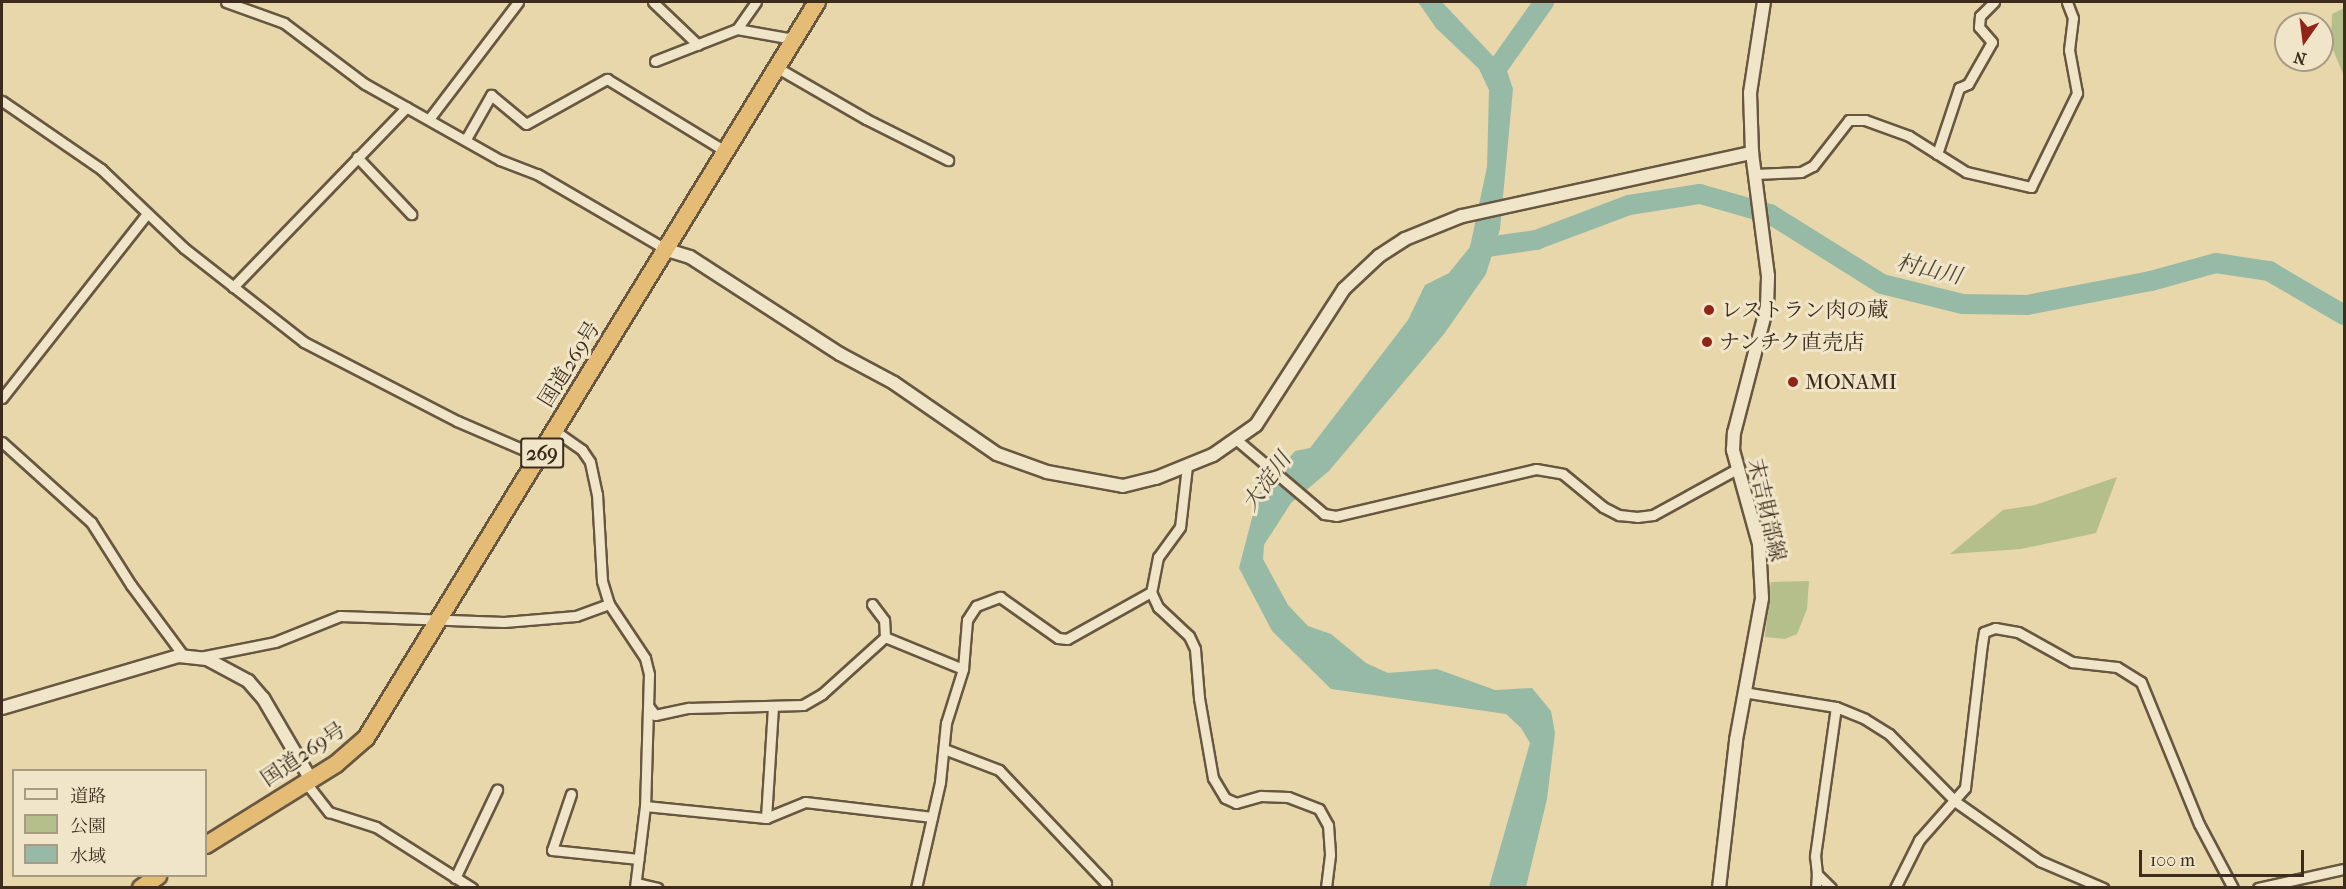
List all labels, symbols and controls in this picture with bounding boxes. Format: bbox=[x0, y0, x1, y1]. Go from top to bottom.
north arrow bbox=[2274, 12, 2334, 72]
text: N bbox=[2292, 47, 2308, 69]
water label: 村山川 bbox=[1894, 250, 1964, 290]
place label: レストラン肉の蔵 bbox=[1721, 297, 1889, 323]
marker: レストラン肉の蔵 bbox=[1702, 303, 1716, 317]
street label: 国道269号 bbox=[533, 317, 605, 411]
place label: ナンチク直売店 bbox=[1719, 329, 1866, 355]
marker: ナンチク直売店 bbox=[1700, 335, 1714, 349]
place label: MONAMI bbox=[1805, 369, 1897, 395]
marker: MONAMI bbox=[1786, 375, 1800, 389]
road number: 269 bbox=[520, 436, 564, 470]
water label: 大淀川 bbox=[1237, 448, 1297, 516]
street label: 末吉財部線 bbox=[1743, 456, 1791, 564]
street label: 国道269号 bbox=[256, 717, 350, 791]
legend bbox=[12, 769, 207, 877]
text: 道路 bbox=[70, 786, 106, 807]
text: 公園 bbox=[70, 816, 106, 837]
scale bar bbox=[2142, 838, 2307, 876]
text: 水域 bbox=[70, 846, 106, 867]
text: 100 m bbox=[2150, 850, 2195, 871]

